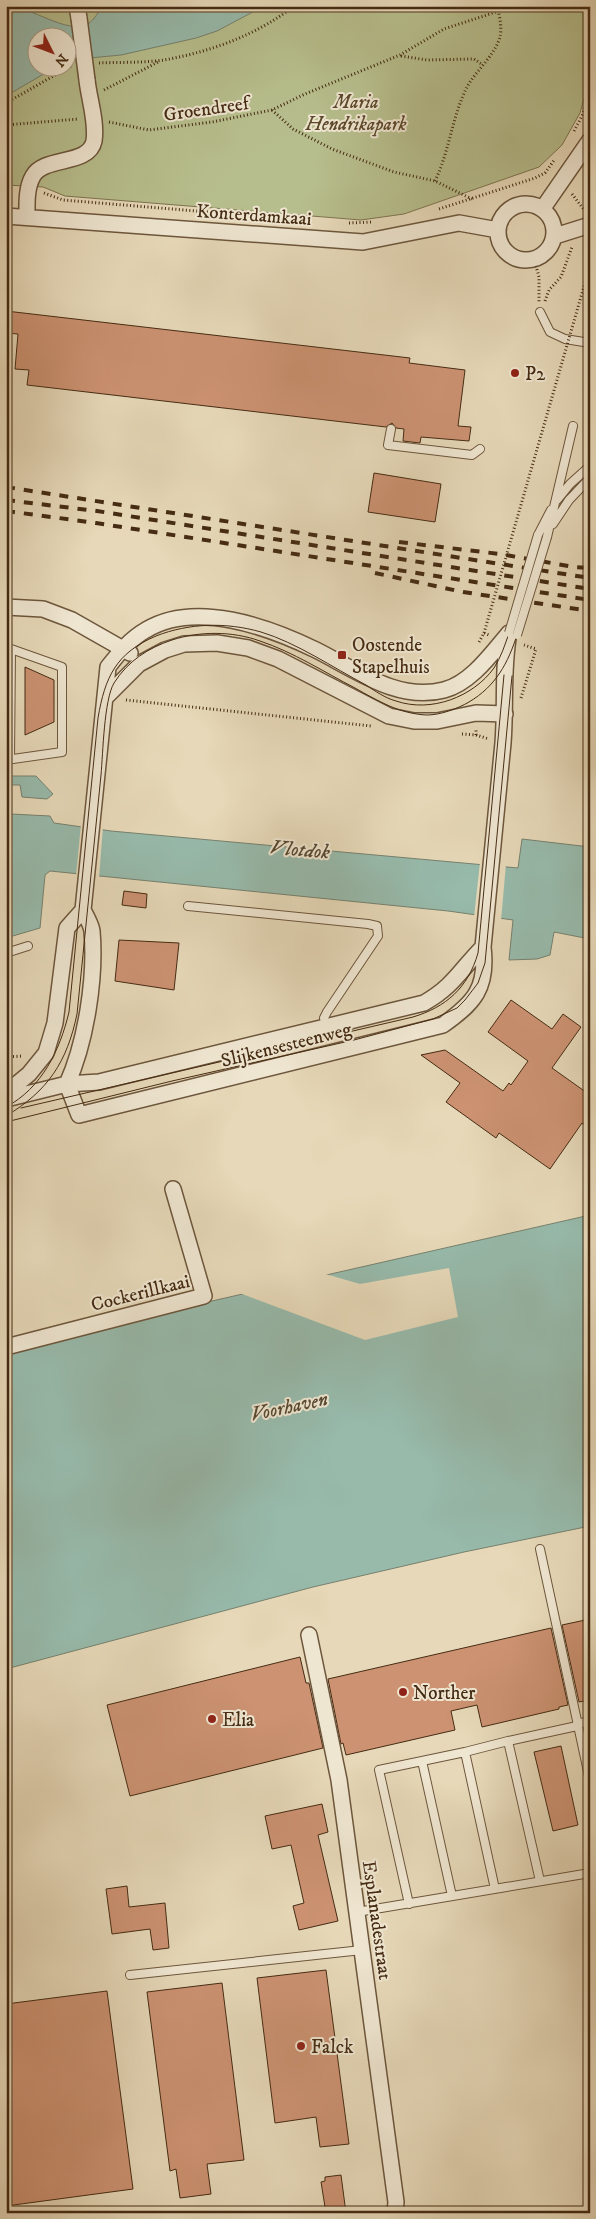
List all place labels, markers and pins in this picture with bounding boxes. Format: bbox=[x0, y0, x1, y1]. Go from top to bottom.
place label: P2 bbox=[525, 363, 546, 386]
marker: P2 bbox=[509, 367, 521, 379]
place label: Oostende Stapelhuis bbox=[352, 634, 430, 679]
marker: Oostende Stapelhuis bbox=[336, 649, 348, 661]
place label: Norther bbox=[413, 1682, 475, 1705]
marker: Norther bbox=[397, 1686, 409, 1698]
place label: Elia bbox=[222, 1709, 254, 1732]
marker: Elia bbox=[206, 1713, 218, 1725]
place label: Falck bbox=[311, 2036, 354, 2059]
marker: Falck bbox=[295, 2040, 307, 2052]

